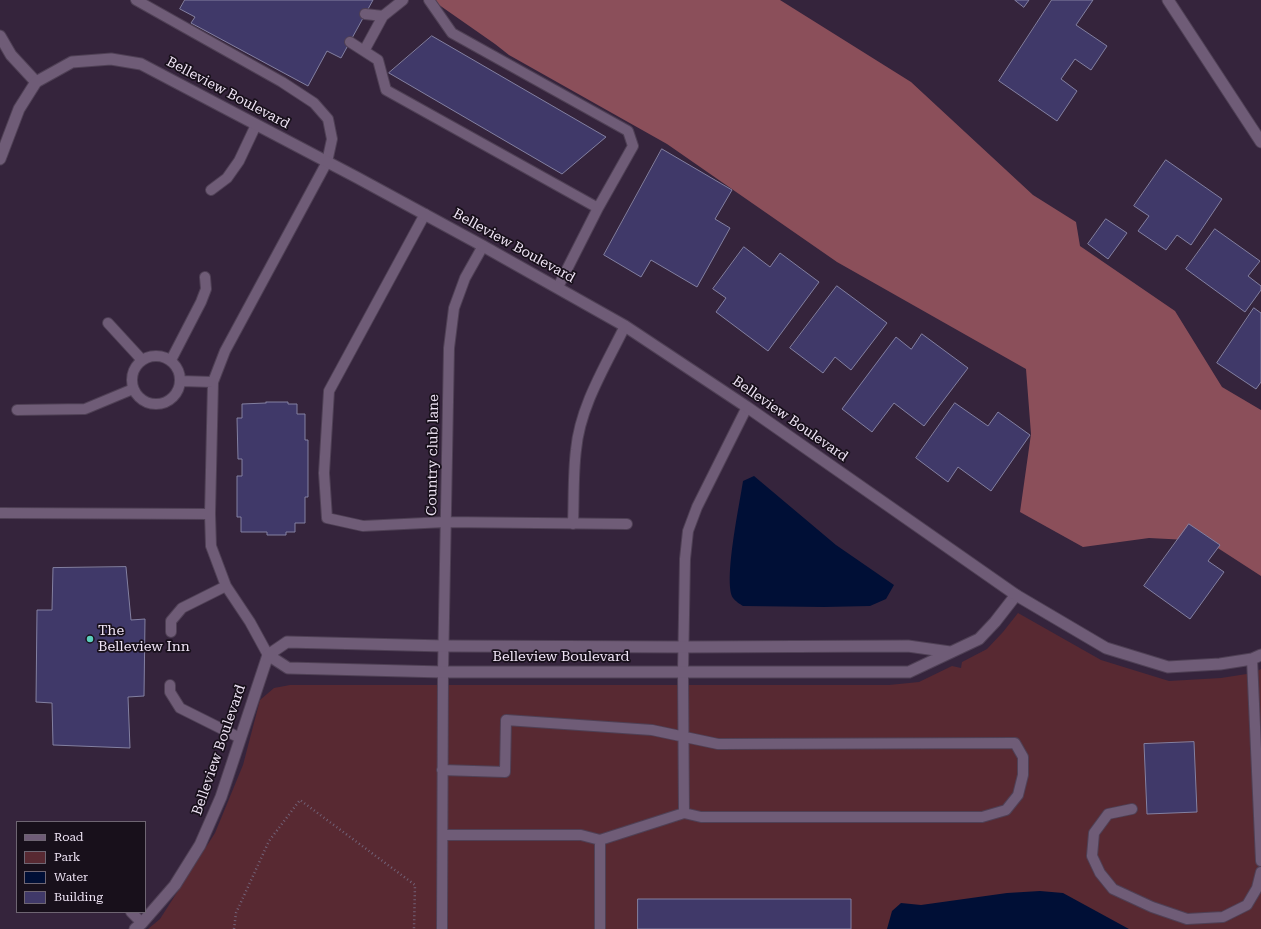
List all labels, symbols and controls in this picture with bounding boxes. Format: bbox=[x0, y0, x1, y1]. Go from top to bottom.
street label: Belleview Boulevard bbox=[164, 53, 292, 133]
street label: Belleview Boulevard bbox=[450, 205, 578, 287]
street label: Belleview Boulevard bbox=[729, 373, 851, 465]
street label: Country club lane bbox=[424, 394, 442, 516]
place label: The Belleview Inn bbox=[98, 623, 190, 656]
marker: The Belleview Inn bbox=[85, 634, 95, 644]
street label: Belleview Boulevard bbox=[492, 649, 630, 665]
street label: Belleview Boulevard bbox=[189, 682, 249, 818]
legend bbox=[16, 821, 146, 913]
text: Road bbox=[54, 830, 83, 844]
text: Park bbox=[54, 850, 80, 864]
text: Water bbox=[54, 870, 88, 884]
text: Building bbox=[54, 890, 103, 904]

